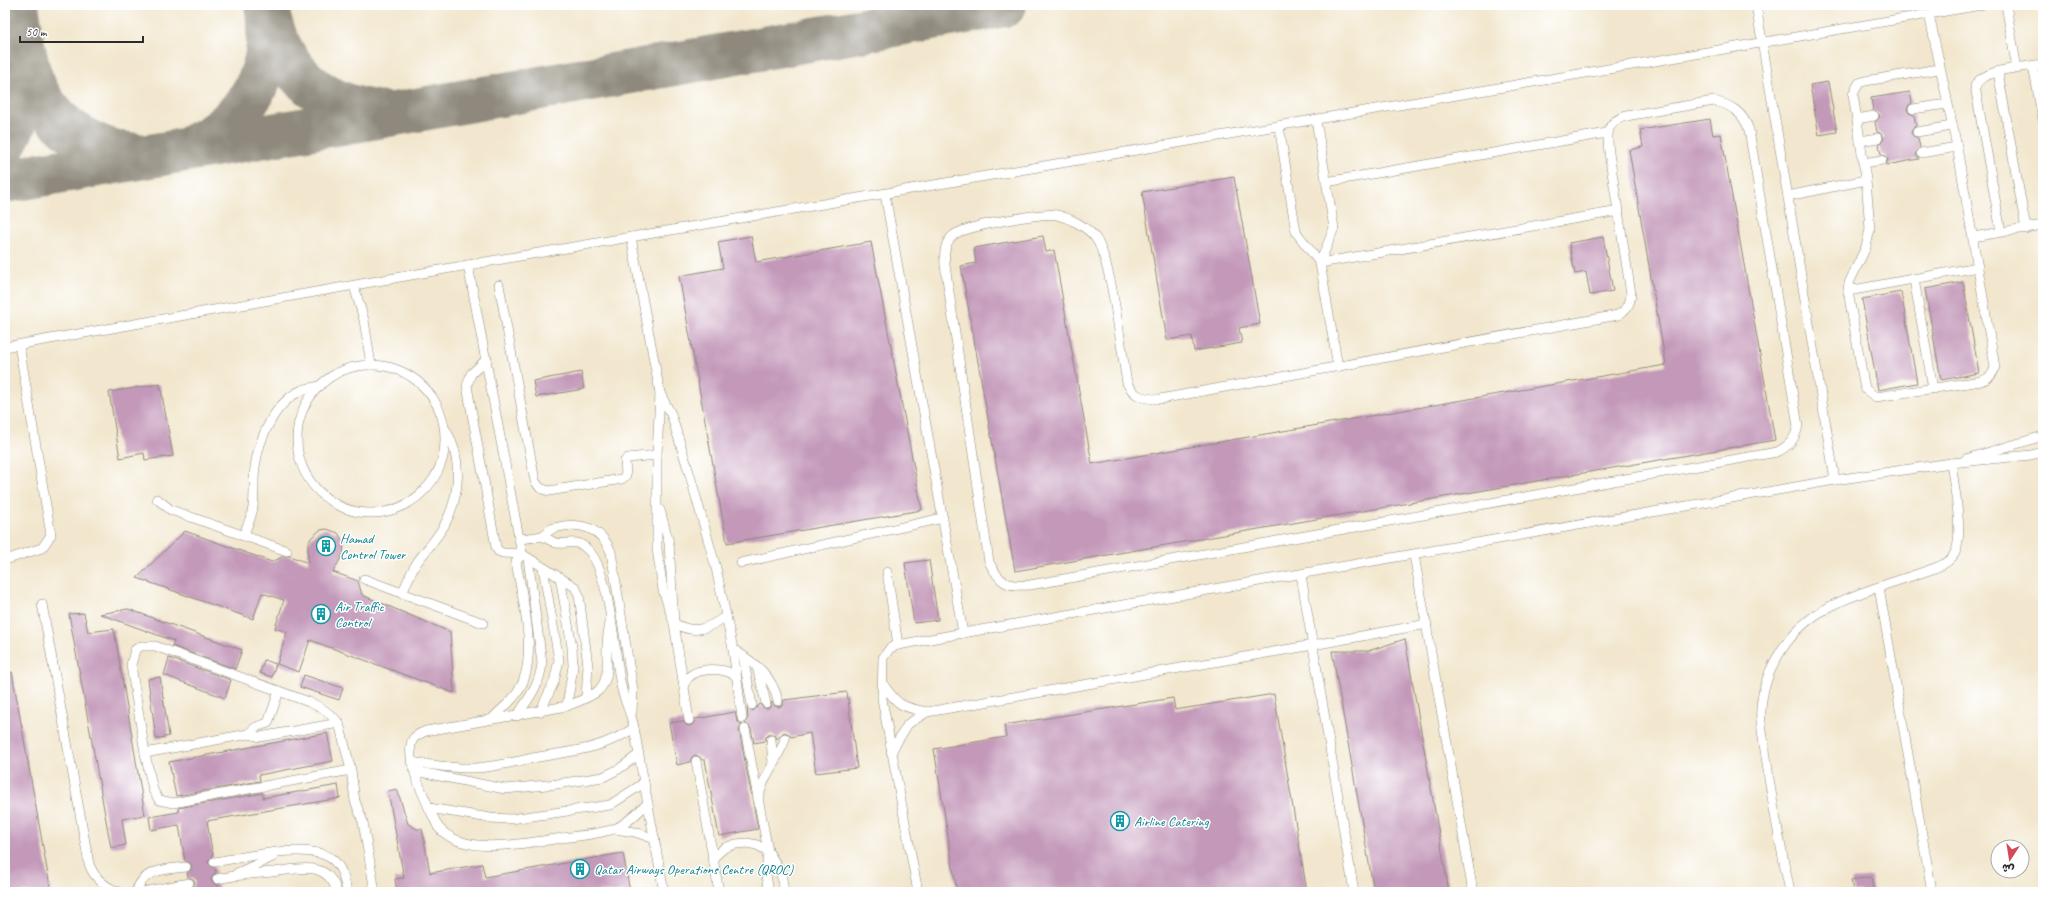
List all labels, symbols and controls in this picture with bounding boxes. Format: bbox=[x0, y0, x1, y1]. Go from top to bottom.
scale bar bbox=[20, 18, 143, 44]
text: 50 m bbox=[26, 24, 48, 40]
place label: Hamad Control Tower bbox=[340, 530, 406, 563]
building icon: Hamad Control Tower bbox=[315, 535, 337, 557]
place label: Air Traffic Control bbox=[335, 598, 385, 631]
building icon: Air Traffic Control bbox=[310, 603, 332, 625]
building icon: Airline Catering bbox=[1109, 810, 1131, 832]
place label: Airline Catering bbox=[1134, 813, 1210, 830]
north arrow bbox=[1990, 839, 2030, 879]
building icon: Qatar Airways Operations Centre (QROC) bbox=[569, 858, 591, 880]
place label: Qatar Airways Operations Centre (QROC) bbox=[594, 861, 795, 878]
text: ش bbox=[2001, 861, 2015, 877]

